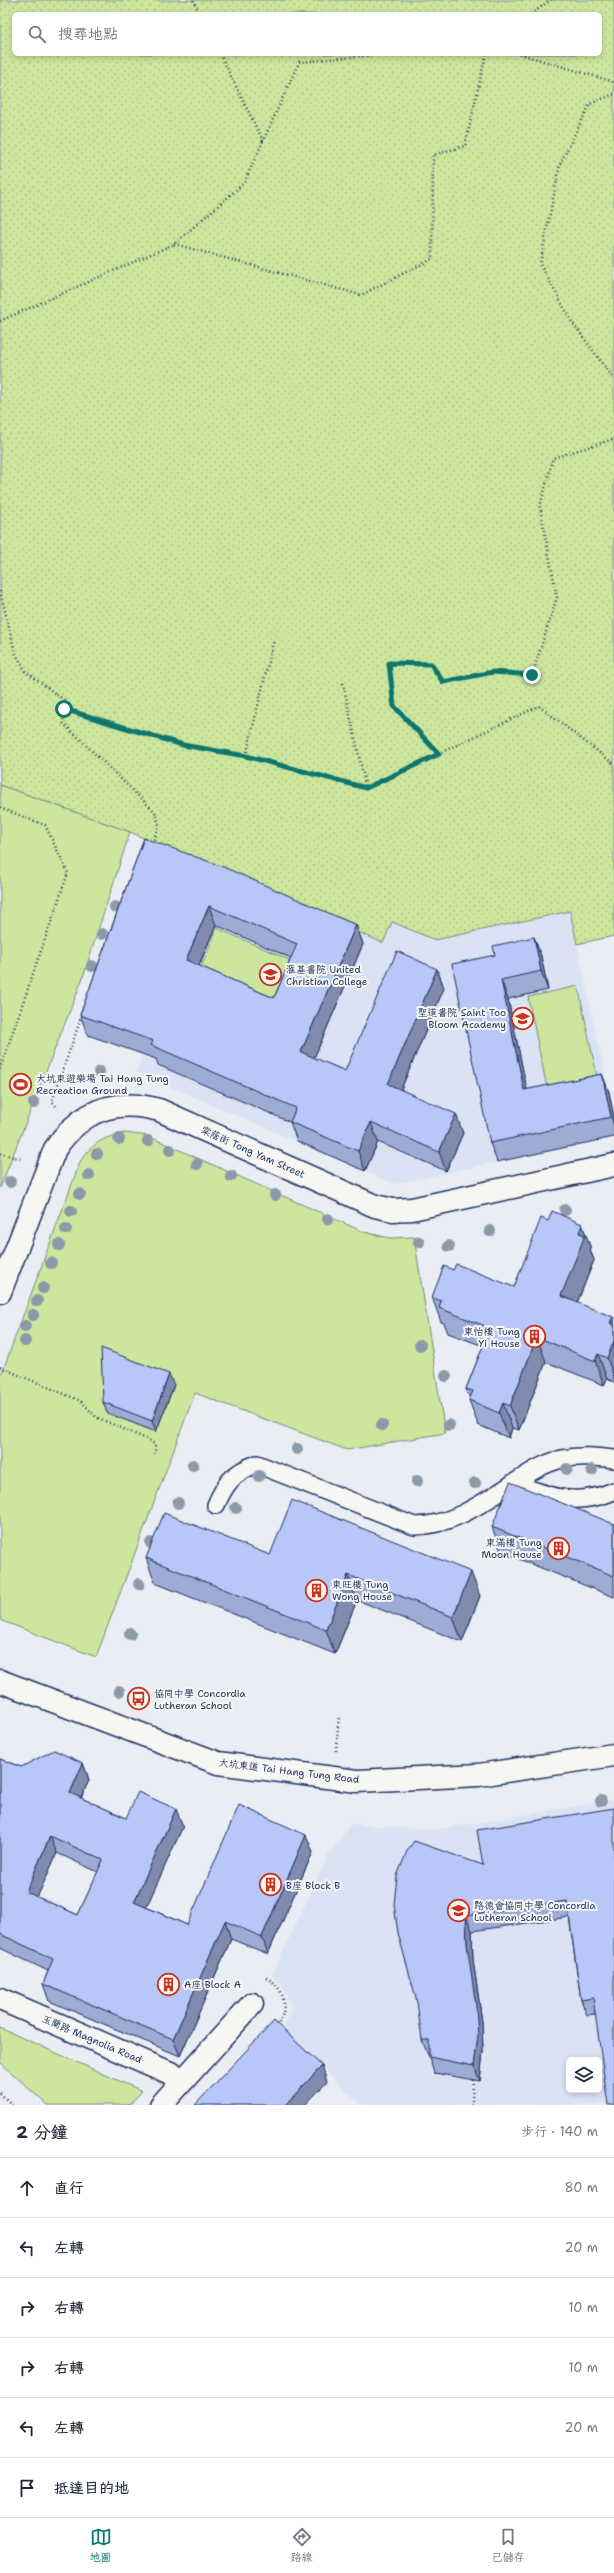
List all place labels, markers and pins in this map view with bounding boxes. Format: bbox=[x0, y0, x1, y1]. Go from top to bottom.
school or university icon: 滙基書院 United Christian College bbox=[257, 962, 283, 988]
place label: 滙基書院 United Christian College bbox=[286, 963, 368, 988]
school or university icon: 聖道書院 Saint Too Bloom Academy bbox=[509, 1005, 535, 1031]
place label: 聖道書院 Saint Too Bloom Academy bbox=[417, 1006, 506, 1031]
sports icon: 大坑東遊樂場 Tai Hang Tung Recreation Ground bbox=[8, 1071, 34, 1097]
place label: 大坑東遊樂場 Tai Hang Tung Recreation Ground bbox=[36, 1072, 169, 1097]
building icon: 東怡樓 Tung Yi House bbox=[522, 1324, 548, 1350]
place label: 東怡樓 Tung Yi House bbox=[464, 1325, 520, 1350]
building icon: 東滿樓 Tung Moon House bbox=[545, 1535, 571, 1561]
place label: 東滿樓 Tung Moon House bbox=[481, 1536, 542, 1561]
building icon: 東旺樓 Tung Wong House bbox=[304, 1577, 330, 1603]
place label: 東旺樓 Tung Wong House bbox=[332, 1578, 393, 1603]
bus stop icon: 協同中學 Concordia Lutheran School bbox=[126, 1686, 152, 1712]
place label: 協同中學 Concordia Lutheran School bbox=[154, 1687, 246, 1712]
building icon: B座 Block B bbox=[257, 1872, 283, 1898]
place label: B座 Block B bbox=[286, 1879, 340, 1892]
school or university icon: 路德會協同中學 Concordia Lutheran School bbox=[445, 1898, 471, 1924]
place label: 路德會協同中學 Concordia Lutheran School bbox=[474, 1899, 596, 1924]
building icon: A座 Block A bbox=[156, 1971, 182, 1997]
place label: A座 Block A bbox=[184, 1978, 241, 1991]

